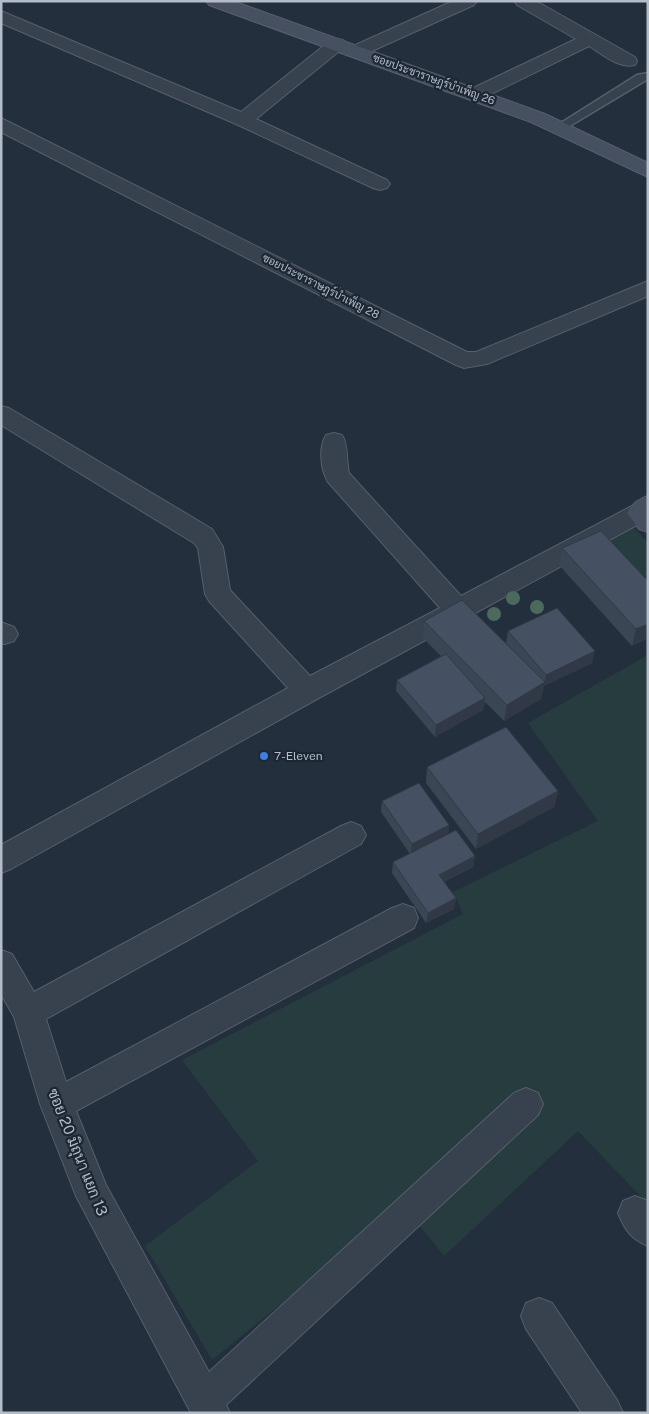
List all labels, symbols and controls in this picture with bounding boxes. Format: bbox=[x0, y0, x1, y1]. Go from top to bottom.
street label: ซอยประชาราษฎร์บำเพ็ญ 26 bbox=[371, 48, 498, 109]
street label: ซอยประชาราษฎร์บำเพ็ญ 28 bbox=[260, 249, 383, 322]
place label: 7-Eleven bbox=[274, 749, 323, 763]
marker: 7-Eleven bbox=[258, 750, 270, 762]
street label: ซอย 20 มิถุนา แยก 13 bbox=[42, 1086, 111, 1219]

